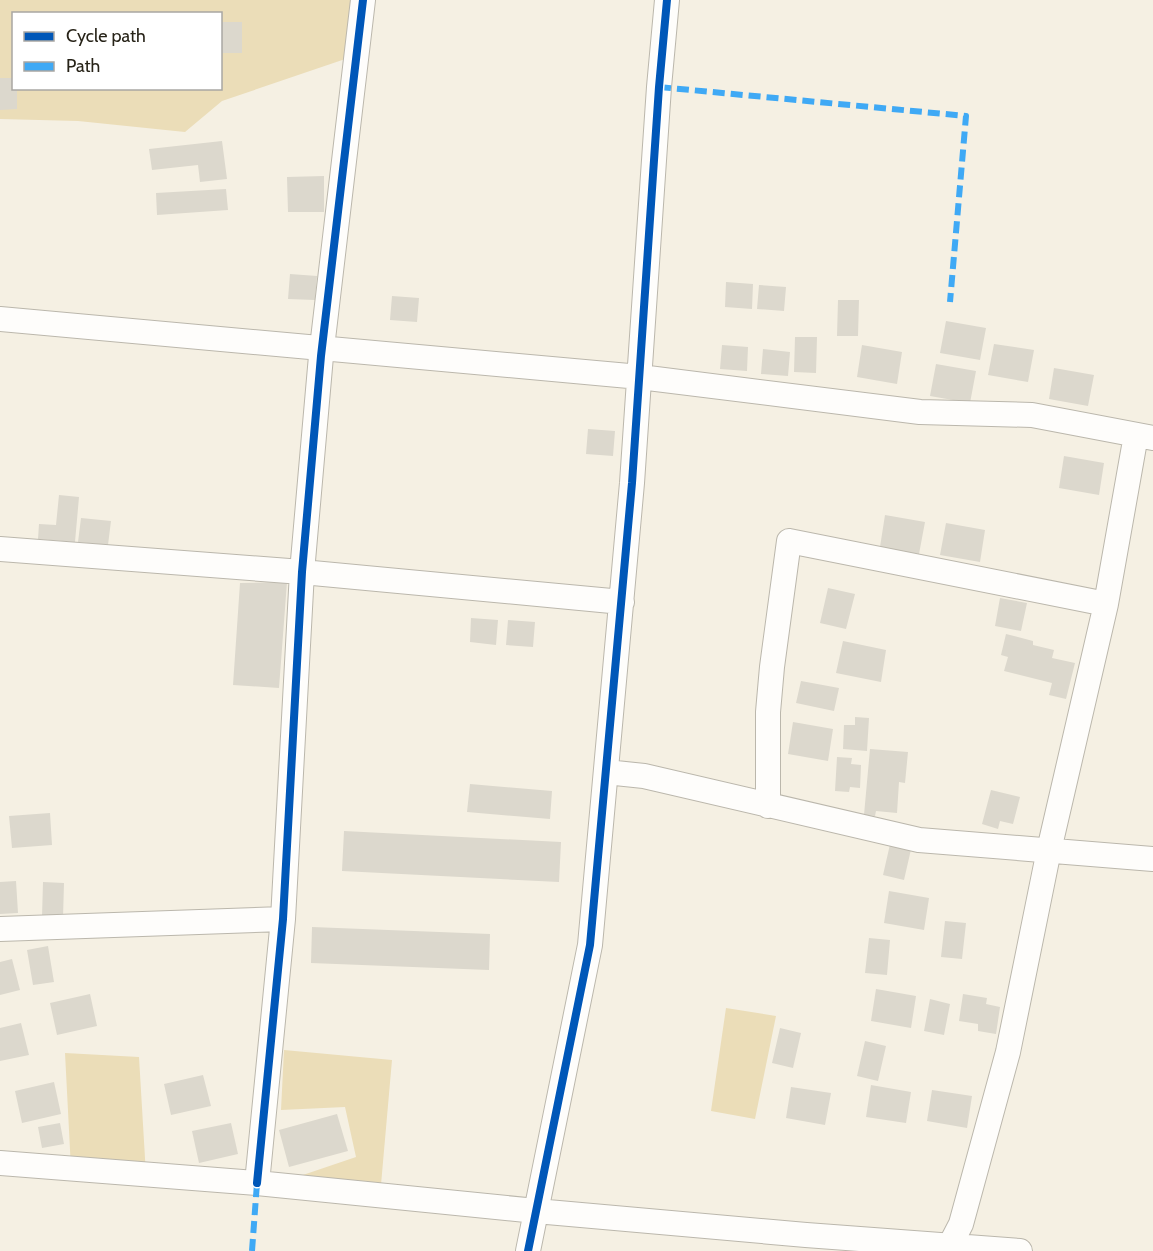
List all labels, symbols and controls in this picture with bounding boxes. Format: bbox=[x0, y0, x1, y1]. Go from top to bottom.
legend bbox=[12, 12, 222, 90]
text: Cycle path bbox=[66, 25, 146, 47]
text: Path bbox=[66, 55, 100, 77]

